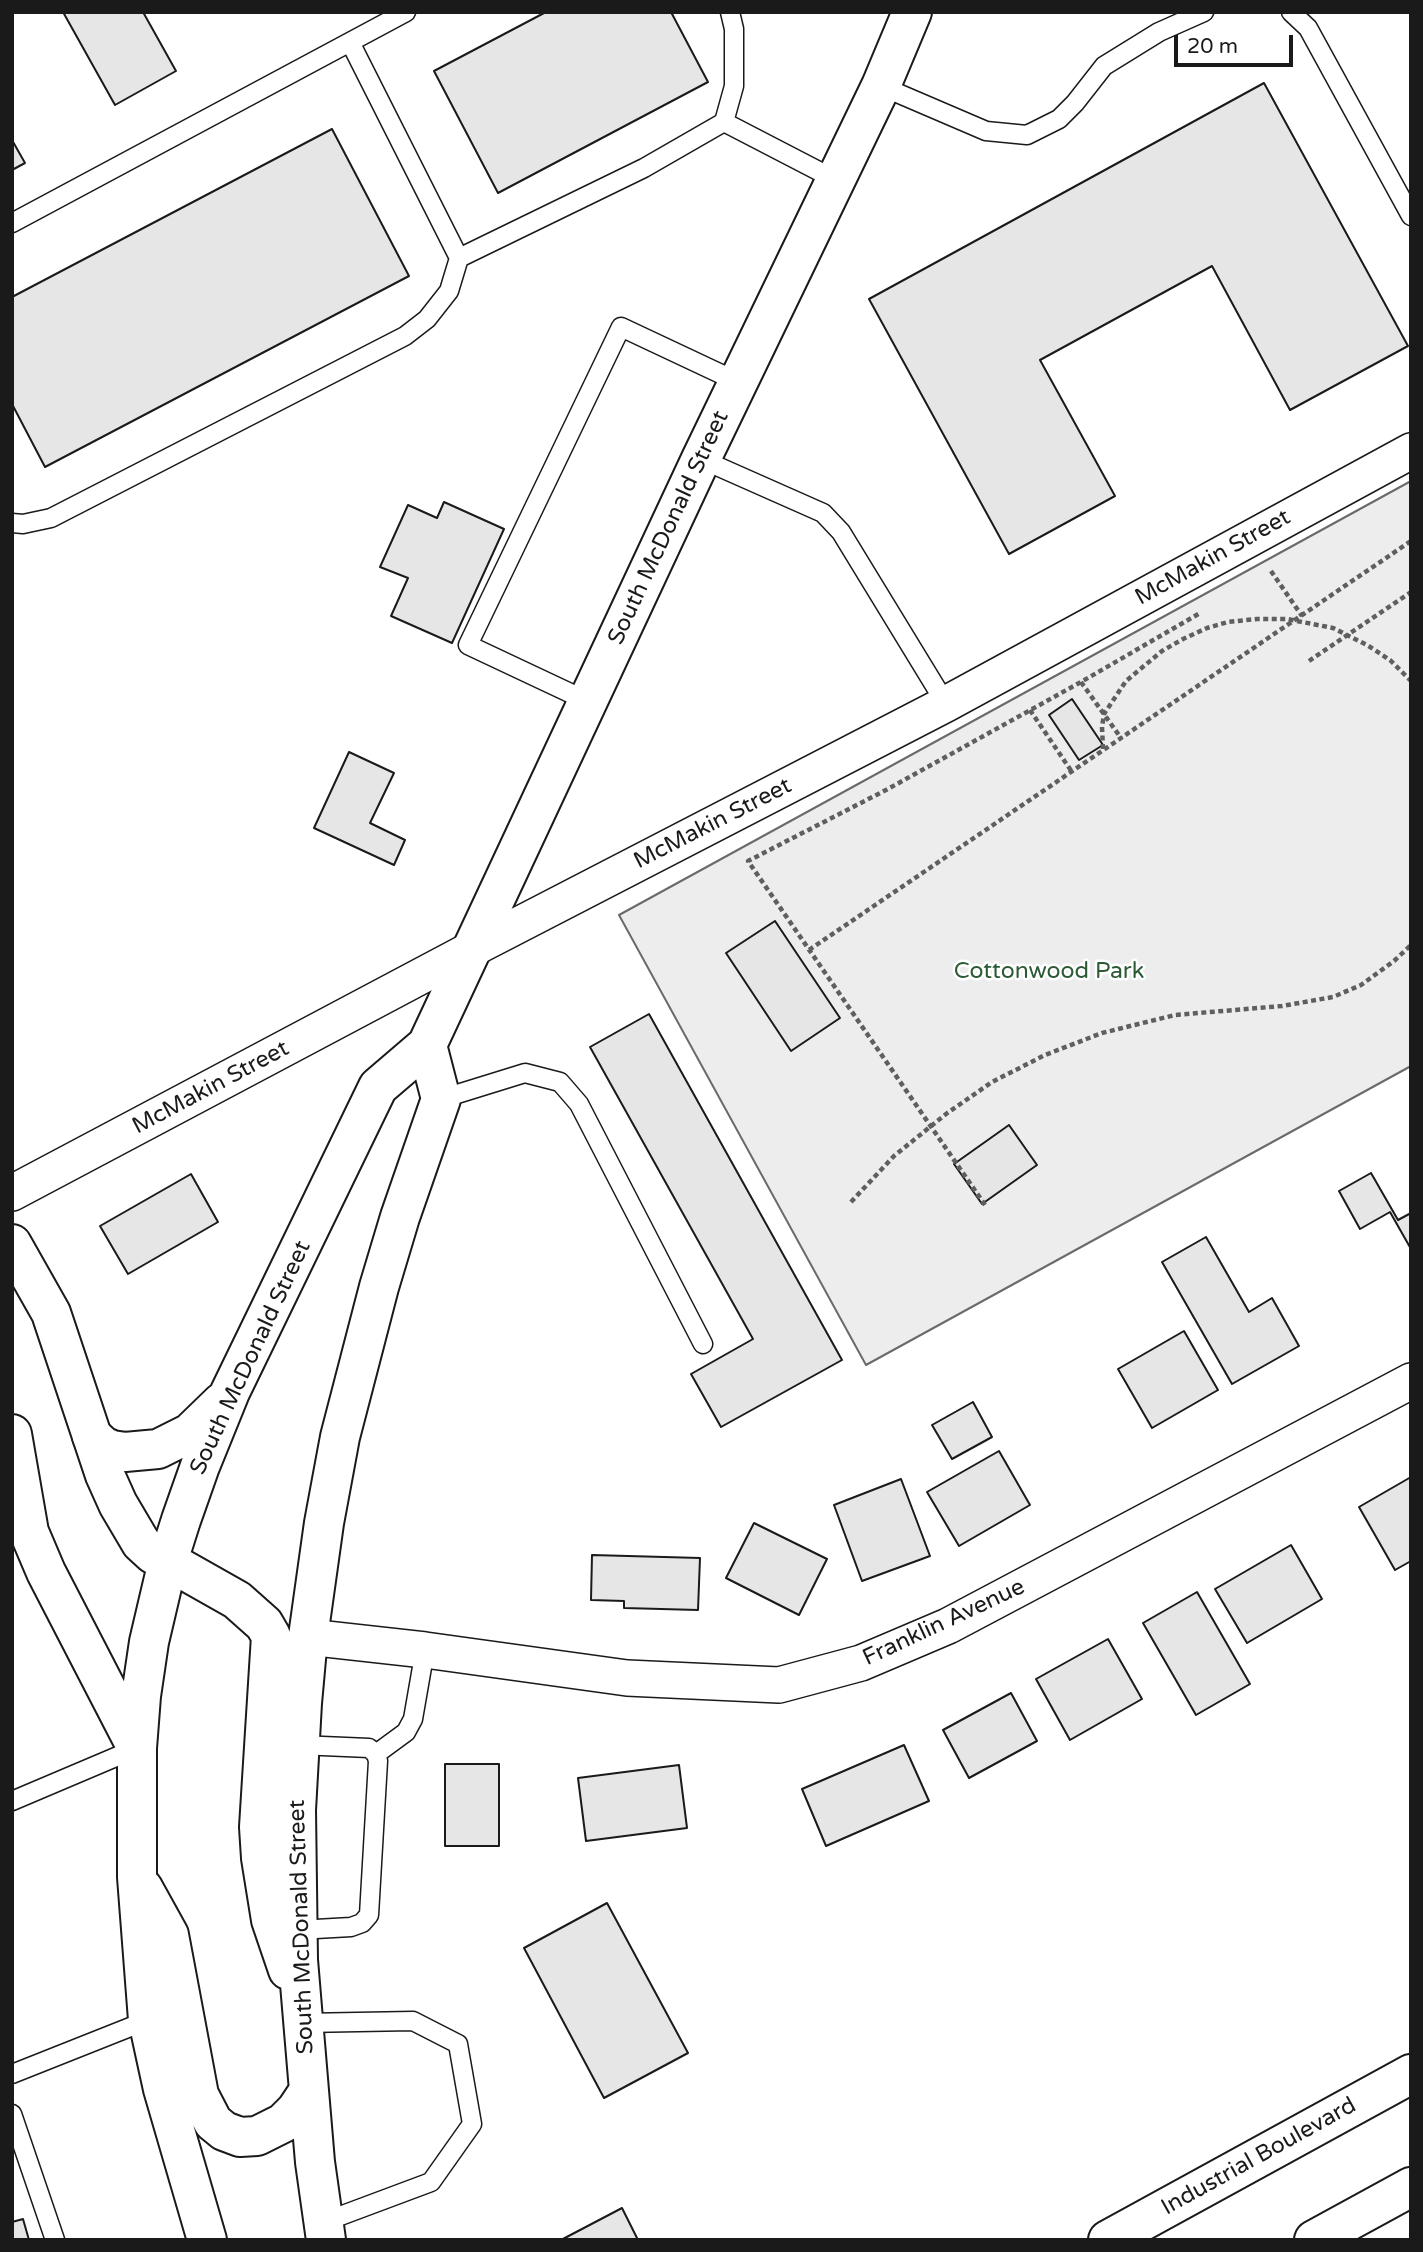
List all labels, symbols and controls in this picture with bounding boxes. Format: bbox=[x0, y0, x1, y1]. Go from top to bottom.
scale bar bbox=[1178, 21, 1297, 65]
text: 20 m bbox=[1187, 34, 1238, 59]
street label: South McDonald Street bbox=[603, 407, 735, 649]
street label: McMakin Street bbox=[1131, 504, 1295, 612]
street label: McMakin Street bbox=[630, 772, 796, 876]
park label: Cottonwood Park bbox=[954, 958, 1144, 986]
street label: McMakin Street bbox=[128, 1035, 294, 1141]
street label: South McDonald Street bbox=[185, 1237, 317, 1479]
street label: Franklin Avenue bbox=[859, 1573, 1029, 1673]
street label: South McDonald Street bbox=[284, 1799, 320, 2055]
street label: Industrial Boulevard bbox=[1157, 2092, 1361, 2222]

